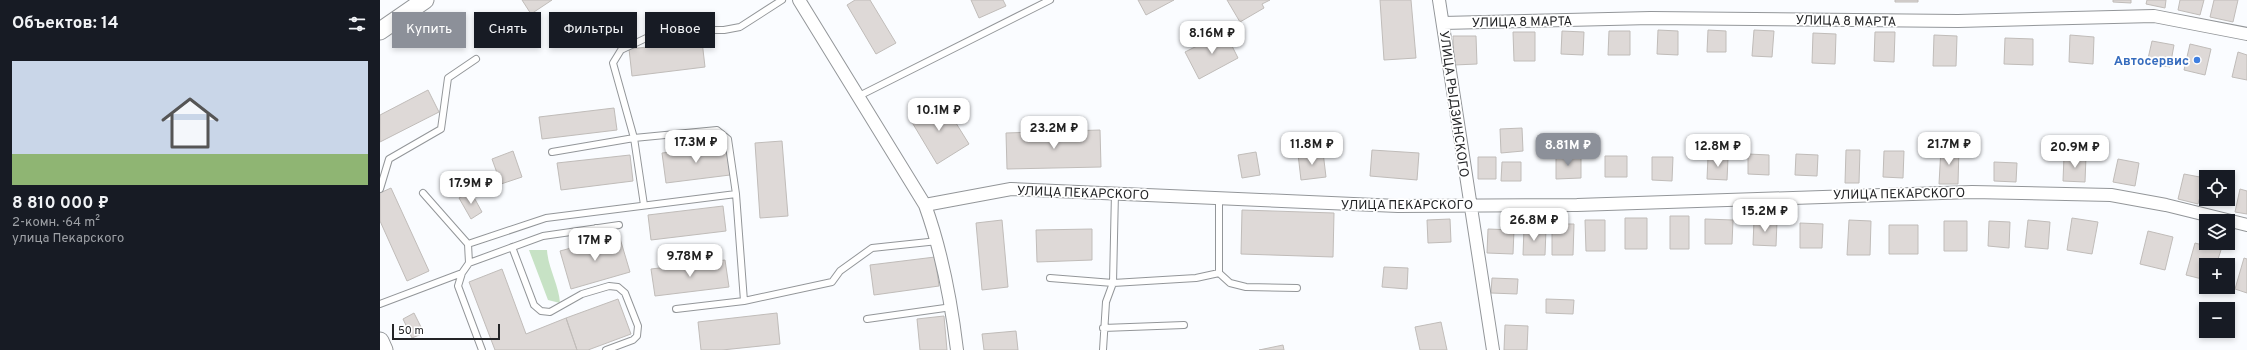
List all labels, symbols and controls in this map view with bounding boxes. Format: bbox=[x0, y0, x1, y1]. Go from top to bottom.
chip: Купить bbox=[392, 12, 466, 48]
chip: Снять bbox=[474, 12, 541, 48]
chip: Фильтры bbox=[549, 12, 637, 48]
chip: Новое bbox=[645, 12, 715, 48]
text: Объектов: 14 bbox=[12, 13, 119, 35]
icon: filters bbox=[346, 13, 368, 35]
street label: УЛИЦА 8 МАРТА bbox=[1796, 13, 1897, 31]
street label: УЛИЦА 8 МАРТА bbox=[1472, 14, 1573, 32]
pin: 8.16M ₽ bbox=[1175, 21, 1249, 55]
text: 8.16M ₽ bbox=[1189, 26, 1235, 42]
street label: УЛИЦА РЫДЗИНСКОГО bbox=[1435, 30, 1471, 179]
place label: Автосервис bbox=[2114, 54, 2189, 70]
marker: Автосервис bbox=[2192, 55, 2202, 65]
icon: home bbox=[154, 87, 226, 159]
pin: 10.1M ₽ bbox=[902, 98, 976, 132]
text: 10.1M ₽ bbox=[917, 103, 961, 119]
pin: 23.2M ₽ bbox=[1017, 116, 1091, 150]
text: 23.2M ₽ bbox=[1030, 121, 1078, 137]
pin: 17.3M ₽ bbox=[659, 130, 733, 164]
pin: 11.8M ₽ bbox=[1275, 132, 1349, 166]
pin: 21.7M ₽ bbox=[1912, 132, 1986, 166]
pin: 8.81M ₽ bbox=[1531, 133, 1605, 167]
pin: 12.8M ₽ bbox=[1681, 134, 1755, 168]
text: 17.3M ₽ bbox=[674, 135, 718, 151]
pin: 20.9M ₽ bbox=[2038, 135, 2112, 169]
text: 11.8M ₽ bbox=[1290, 137, 1334, 153]
text: 21.7M ₽ bbox=[1927, 137, 1971, 153]
text: 8.81M ₽ bbox=[1545, 138, 1591, 154]
text: 12.8M ₽ bbox=[1695, 139, 1741, 155]
text: 20.9M ₽ bbox=[2050, 140, 2100, 156]
map controls bbox=[2199, 170, 2235, 338]
button: locate bbox=[2199, 170, 2235, 206]
pin: 17.9M ₽ bbox=[434, 171, 508, 205]
text: 17.9M ₽ bbox=[449, 176, 493, 192]
street label: УЛИЦА ПЕКАРСКОГО bbox=[1017, 184, 1149, 204]
street label: УЛИЦА ПЕКАРСКОГО bbox=[1833, 186, 1965, 204]
text: 8 810 000 ₽ bbox=[12, 193, 109, 215]
street label: УЛИЦА ПЕКАРСКОГО bbox=[1341, 198, 1473, 214]
pin: 15.2M ₽ bbox=[1728, 199, 1802, 233]
text: 15.2M ₽ bbox=[1742, 204, 1788, 220]
pin: 26.8M ₽ bbox=[1497, 208, 1571, 242]
text: 26.8M ₽ bbox=[1509, 213, 1559, 229]
button: layers bbox=[2199, 214, 2235, 250]
text: 2-комн. · 64 m² bbox=[12, 215, 100, 231]
pin: 17M ₽ bbox=[567, 228, 623, 262]
text: улица Пекарского bbox=[12, 231, 124, 247]
text: 17M ₽ bbox=[578, 233, 612, 249]
pin: 9.78M ₽ bbox=[653, 244, 727, 278]
text: 9.78M ₽ bbox=[666, 249, 714, 265]
button: + bbox=[2199, 258, 2235, 294]
button: − bbox=[2199, 302, 2235, 338]
scale bar bbox=[392, 322, 500, 341]
text: 50 m bbox=[398, 324, 424, 338]

